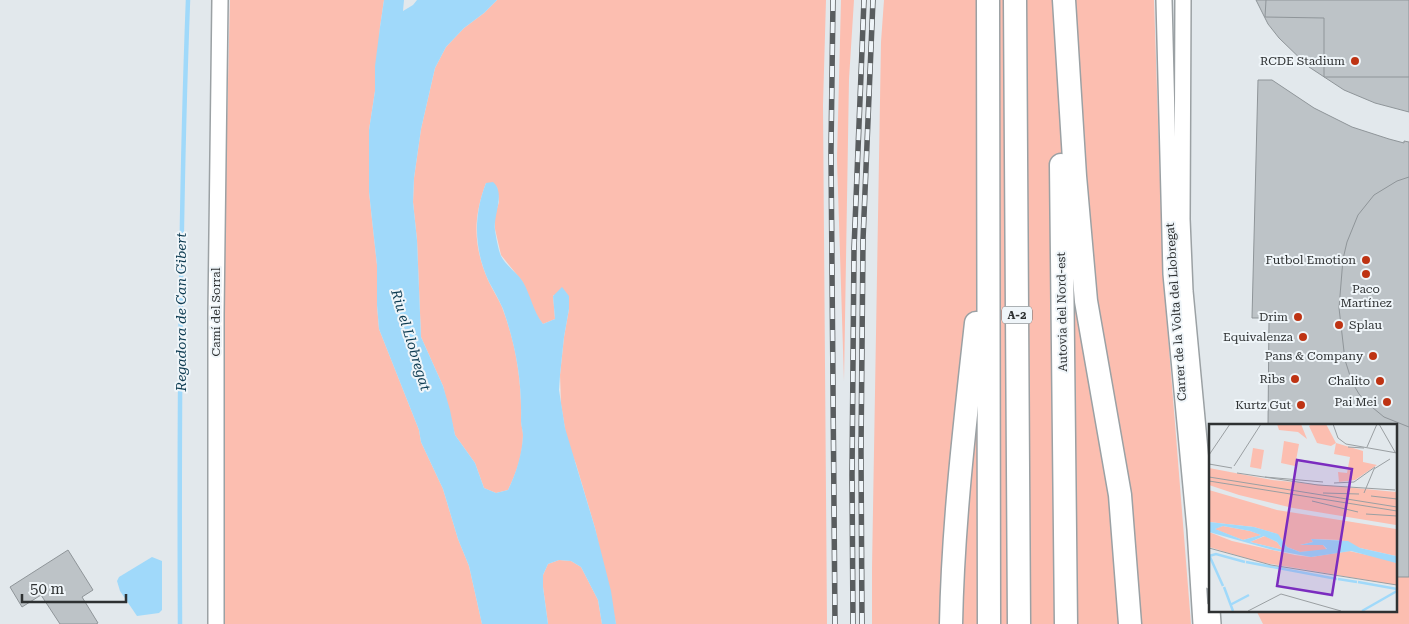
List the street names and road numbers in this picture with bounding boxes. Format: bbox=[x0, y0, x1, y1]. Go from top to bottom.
street label: Carrer de la Volta del Llobregat bbox=[1163, 222, 1189, 402]
street label: Autovia del Nord-est bbox=[1054, 251, 1070, 372]
street label: Camí del Sorral bbox=[209, 267, 223, 356]
road number: A-2 bbox=[1002, 306, 1032, 324]

